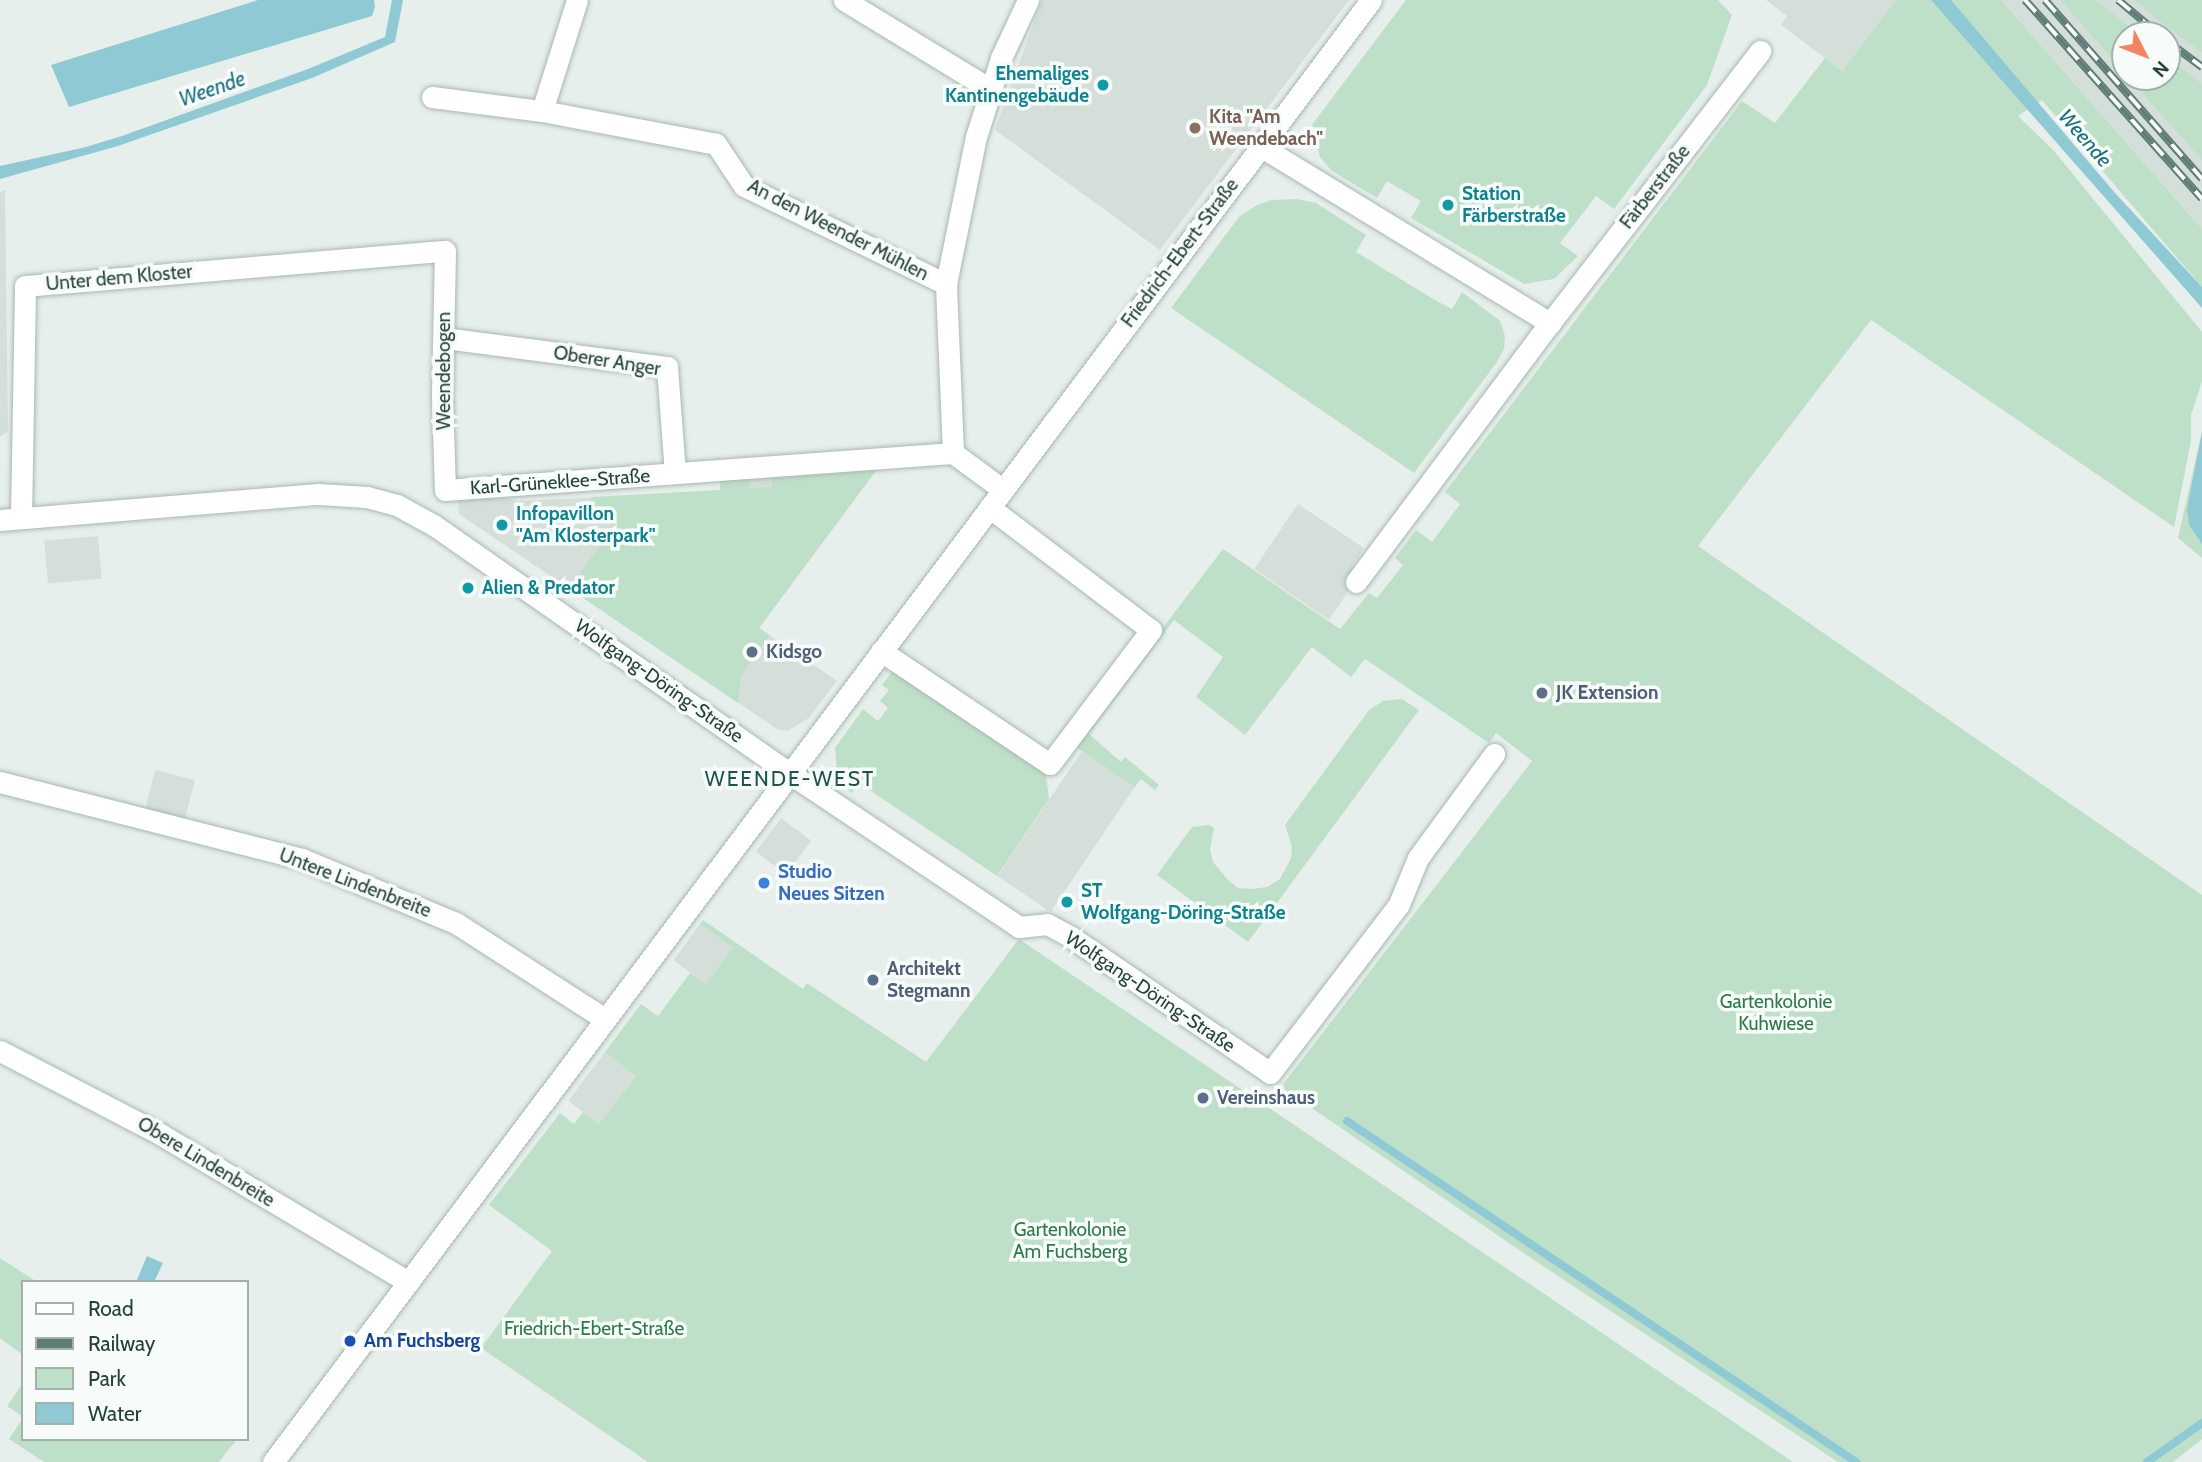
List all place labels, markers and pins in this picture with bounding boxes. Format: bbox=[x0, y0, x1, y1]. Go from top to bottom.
place label: Ehemaliges Kantinengebäude bbox=[945, 63, 1089, 107]
marker: Ehemaliges Kantinengebäude bbox=[1095, 77, 1111, 93]
place label: Kita "Am Weendebach" bbox=[1209, 106, 1323, 150]
marker: Kita "Am Weendebach" bbox=[1187, 120, 1203, 136]
place label: Station Färberstraße bbox=[1462, 183, 1566, 227]
marker: Station Färberstraße bbox=[1440, 197, 1456, 213]
place label: Infopavillon "Am Klosterpark" bbox=[516, 503, 655, 547]
marker: Infopavillon "Am Klosterpark" bbox=[494, 517, 510, 533]
place label: Alien & Predator bbox=[482, 577, 615, 599]
marker: Alien & Predator bbox=[460, 580, 476, 596]
place label: Kidsgo bbox=[766, 641, 822, 663]
marker: Kidsgo bbox=[744, 644, 760, 660]
place label: JK Extension bbox=[1556, 682, 1658, 704]
marker: JK Extension bbox=[1534, 685, 1550, 701]
place label: Studio Neues Sitzen bbox=[778, 861, 885, 905]
marker: Studio Neues Sitzen bbox=[756, 875, 772, 891]
place label: ST Wolfgang-Döring-Straße bbox=[1081, 880, 1285, 924]
marker: ST Wolfgang-Döring-Straße bbox=[1059, 894, 1075, 910]
place label: Architekt Stegmann bbox=[887, 958, 971, 1002]
marker: Architekt Stegmann bbox=[865, 972, 881, 988]
place label: Vereinshaus bbox=[1217, 1087, 1315, 1109]
marker: Vereinshaus bbox=[1195, 1090, 1211, 1106]
place label: Am Fuchsberg bbox=[364, 1330, 480, 1352]
marker: Am Fuchsberg bbox=[342, 1333, 358, 1349]

